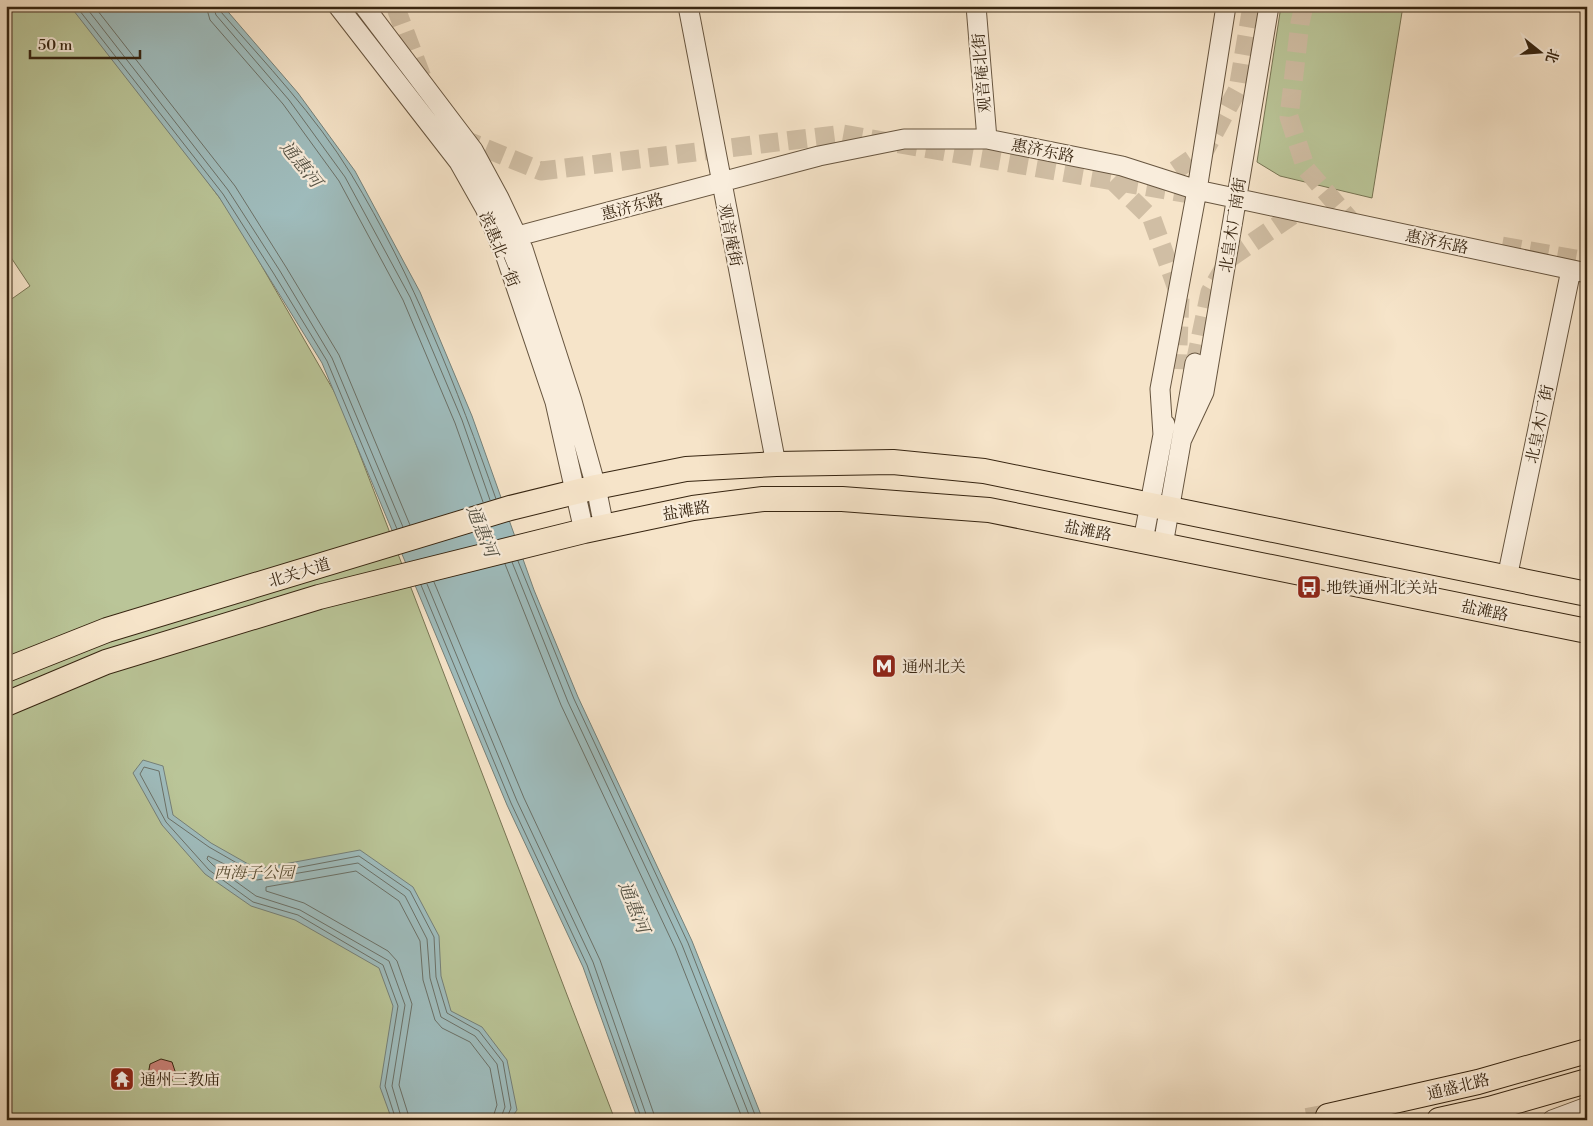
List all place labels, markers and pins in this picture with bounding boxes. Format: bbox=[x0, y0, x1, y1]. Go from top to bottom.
bus stop icon: 地铁通州北关站 bbox=[1296, 574, 1322, 600]
place label: 地铁通州北关站 bbox=[1326, 578, 1438, 598]
metro station icon: 通州北关 bbox=[871, 653, 897, 679]
place label: 通州北关 bbox=[902, 657, 966, 677]
temple icon: 通州三教庙 bbox=[109, 1066, 135, 1092]
place label: 通州三教庙 bbox=[140, 1070, 220, 1090]

